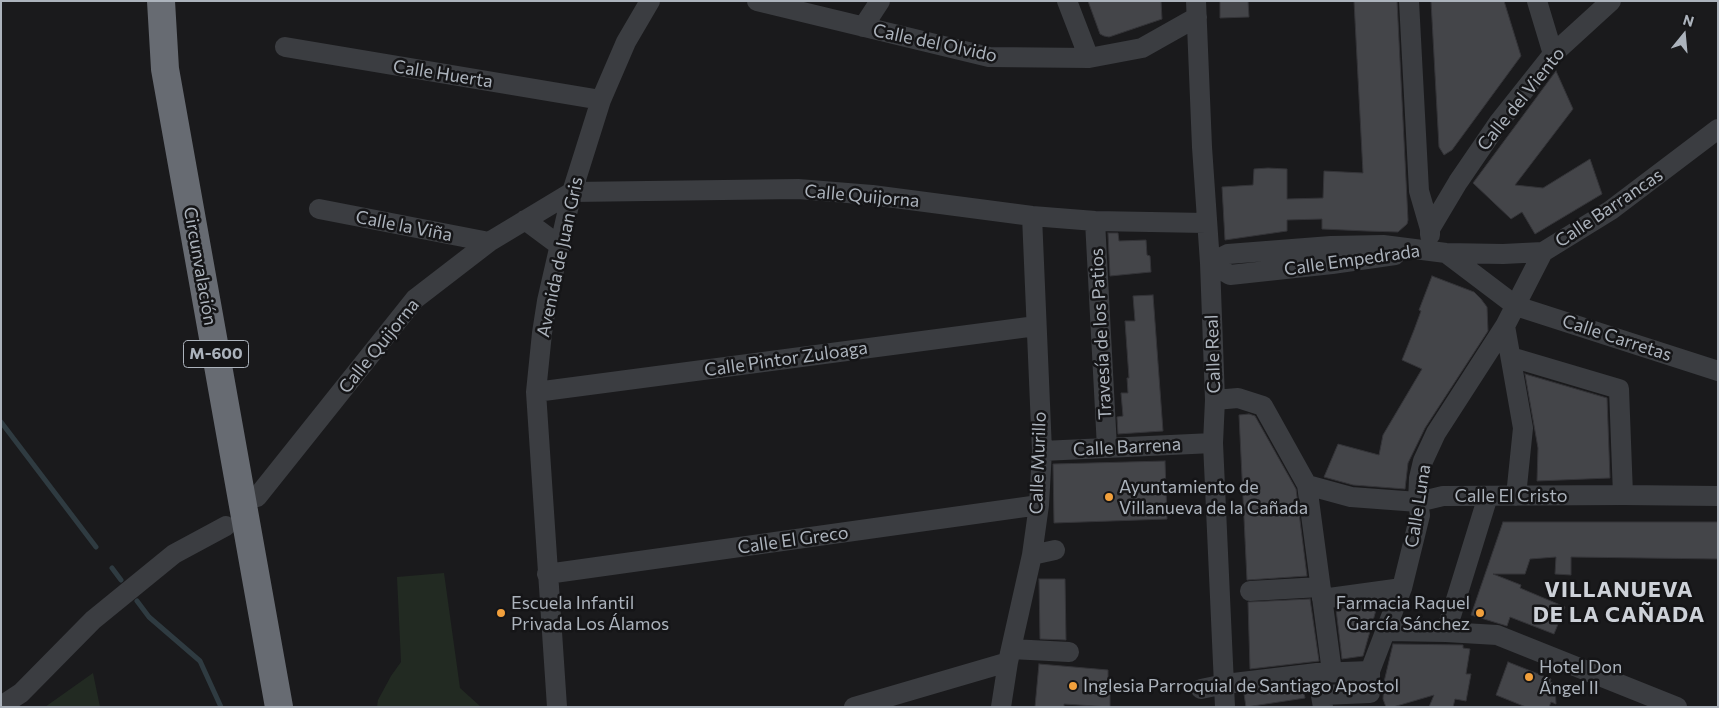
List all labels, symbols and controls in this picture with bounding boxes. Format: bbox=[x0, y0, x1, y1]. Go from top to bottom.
north arrow bbox=[1659, 10, 1709, 60]
text: N bbox=[1681, 11, 1696, 30]
street label: Calle del Olvido bbox=[871, 19, 999, 67]
street label: Calle del Viento bbox=[1473, 43, 1569, 155]
street label: Calle Huerta bbox=[392, 55, 494, 93]
street label: Calle Barrancas bbox=[1551, 164, 1667, 252]
street label: Avenida de Juan Gris bbox=[532, 175, 588, 339]
street label: Calle Quijorna bbox=[804, 180, 920, 212]
street label: Circunvalación bbox=[179, 205, 221, 327]
street label: Calle la Viña bbox=[354, 206, 454, 246]
street label: Calle Empedrada bbox=[1283, 240, 1421, 280]
street label: Travesía de los Patios bbox=[1086, 248, 1116, 420]
street label: Calle Quijorna bbox=[334, 294, 424, 398]
street label: Calle Carretas bbox=[1559, 310, 1675, 366]
street label: Calle Real bbox=[1201, 314, 1225, 394]
street label: Calle Pintor Zuloaga bbox=[703, 337, 869, 381]
road number: M-600 bbox=[184, 340, 248, 368]
street label: Calle Murillo bbox=[1025, 411, 1051, 515]
street label: Calle Barrena bbox=[1072, 433, 1182, 461]
street label: Calle Luna bbox=[1401, 463, 1435, 549]
place label: Ayuntamiento de Villanueva de la Cañada bbox=[1119, 476, 1308, 518]
street label: Calle El Cristo bbox=[1455, 485, 1567, 507]
marker: Ayuntamiento de Villanueva de la Cañada bbox=[1103, 491, 1115, 503]
street label: Calle El Greco bbox=[736, 522, 850, 558]
district label: VILLANUEVA DE LA CAÑADA bbox=[1531, 577, 1707, 628]
place label: Escuela Infantil Privada Los Álamos bbox=[511, 592, 669, 634]
place label: Farmacia Raquel García Sánchez bbox=[1336, 592, 1470, 634]
marker: Escuela Infantil Privada Los Álamos bbox=[495, 607, 507, 619]
marker: Farmacia Raquel García Sánchez bbox=[1474, 607, 1486, 619]
place label: Hotel Don Ángel II bbox=[1539, 656, 1622, 699]
marker: Hotel Don Ángel II bbox=[1523, 671, 1535, 683]
place label: Inglesia Parroquial de Santiago Apostol bbox=[1083, 675, 1399, 697]
marker: Inglesia Parroquial de Santiago Apostol bbox=[1067, 680, 1079, 692]

